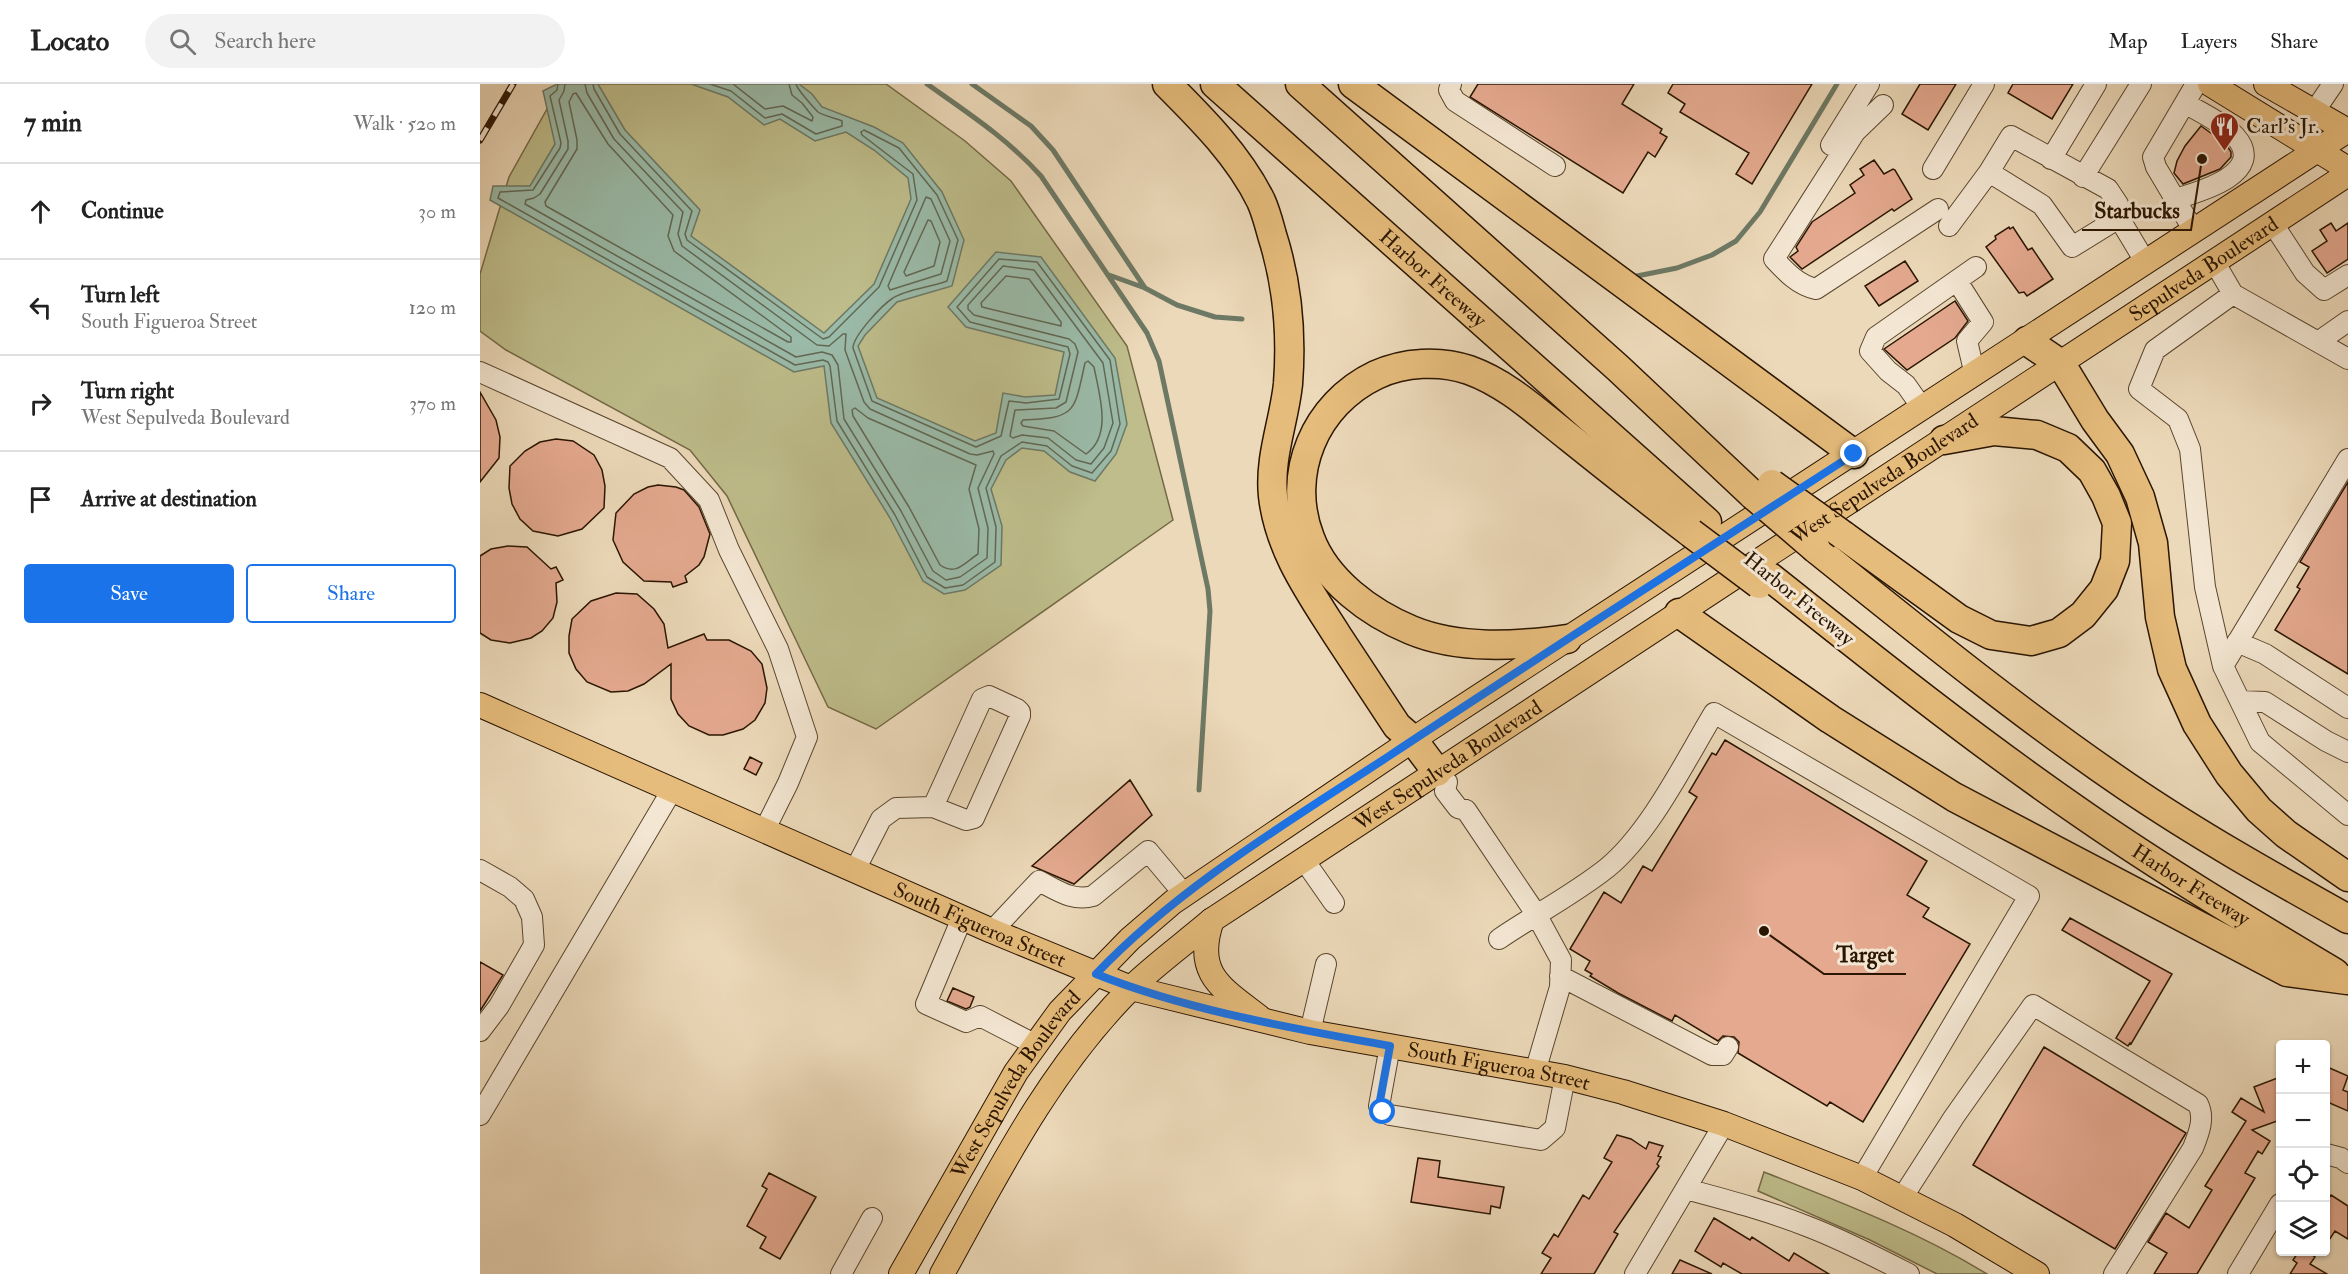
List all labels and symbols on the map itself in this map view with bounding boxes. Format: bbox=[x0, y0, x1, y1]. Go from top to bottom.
restaurant icon: Carl's Jr. bbox=[2209, 110, 2241, 152]
place label: Carl's Jr. bbox=[2246, 113, 2319, 140]
callout: Starbucks bbox=[2082, 190, 2191, 230]
text: Starbucks bbox=[2094, 197, 2180, 225]
street label: Sepulveda Boulevard bbox=[2124, 210, 2284, 328]
street label: Harbor Freeway bbox=[1374, 223, 1493, 334]
street label: West Sepulveda Boulevard bbox=[1784, 407, 1984, 551]
route end bbox=[1840, 440, 1866, 466]
street label: Harbor Freeway bbox=[1738, 546, 1860, 652]
street label: West Sepulveda Boulevard bbox=[1348, 693, 1548, 837]
street label: Harbor Freeway bbox=[2127, 838, 2256, 933]
street label: South Figueroa Street bbox=[889, 876, 1070, 974]
callout: Target bbox=[1824, 934, 1906, 974]
text: Target bbox=[1835, 941, 1895, 970]
street label: West Sepulveda Boulevard bbox=[944, 984, 1087, 1184]
street label: South Figueroa Street bbox=[1405, 1036, 1593, 1096]
route start bbox=[1369, 1098, 1395, 1124]

